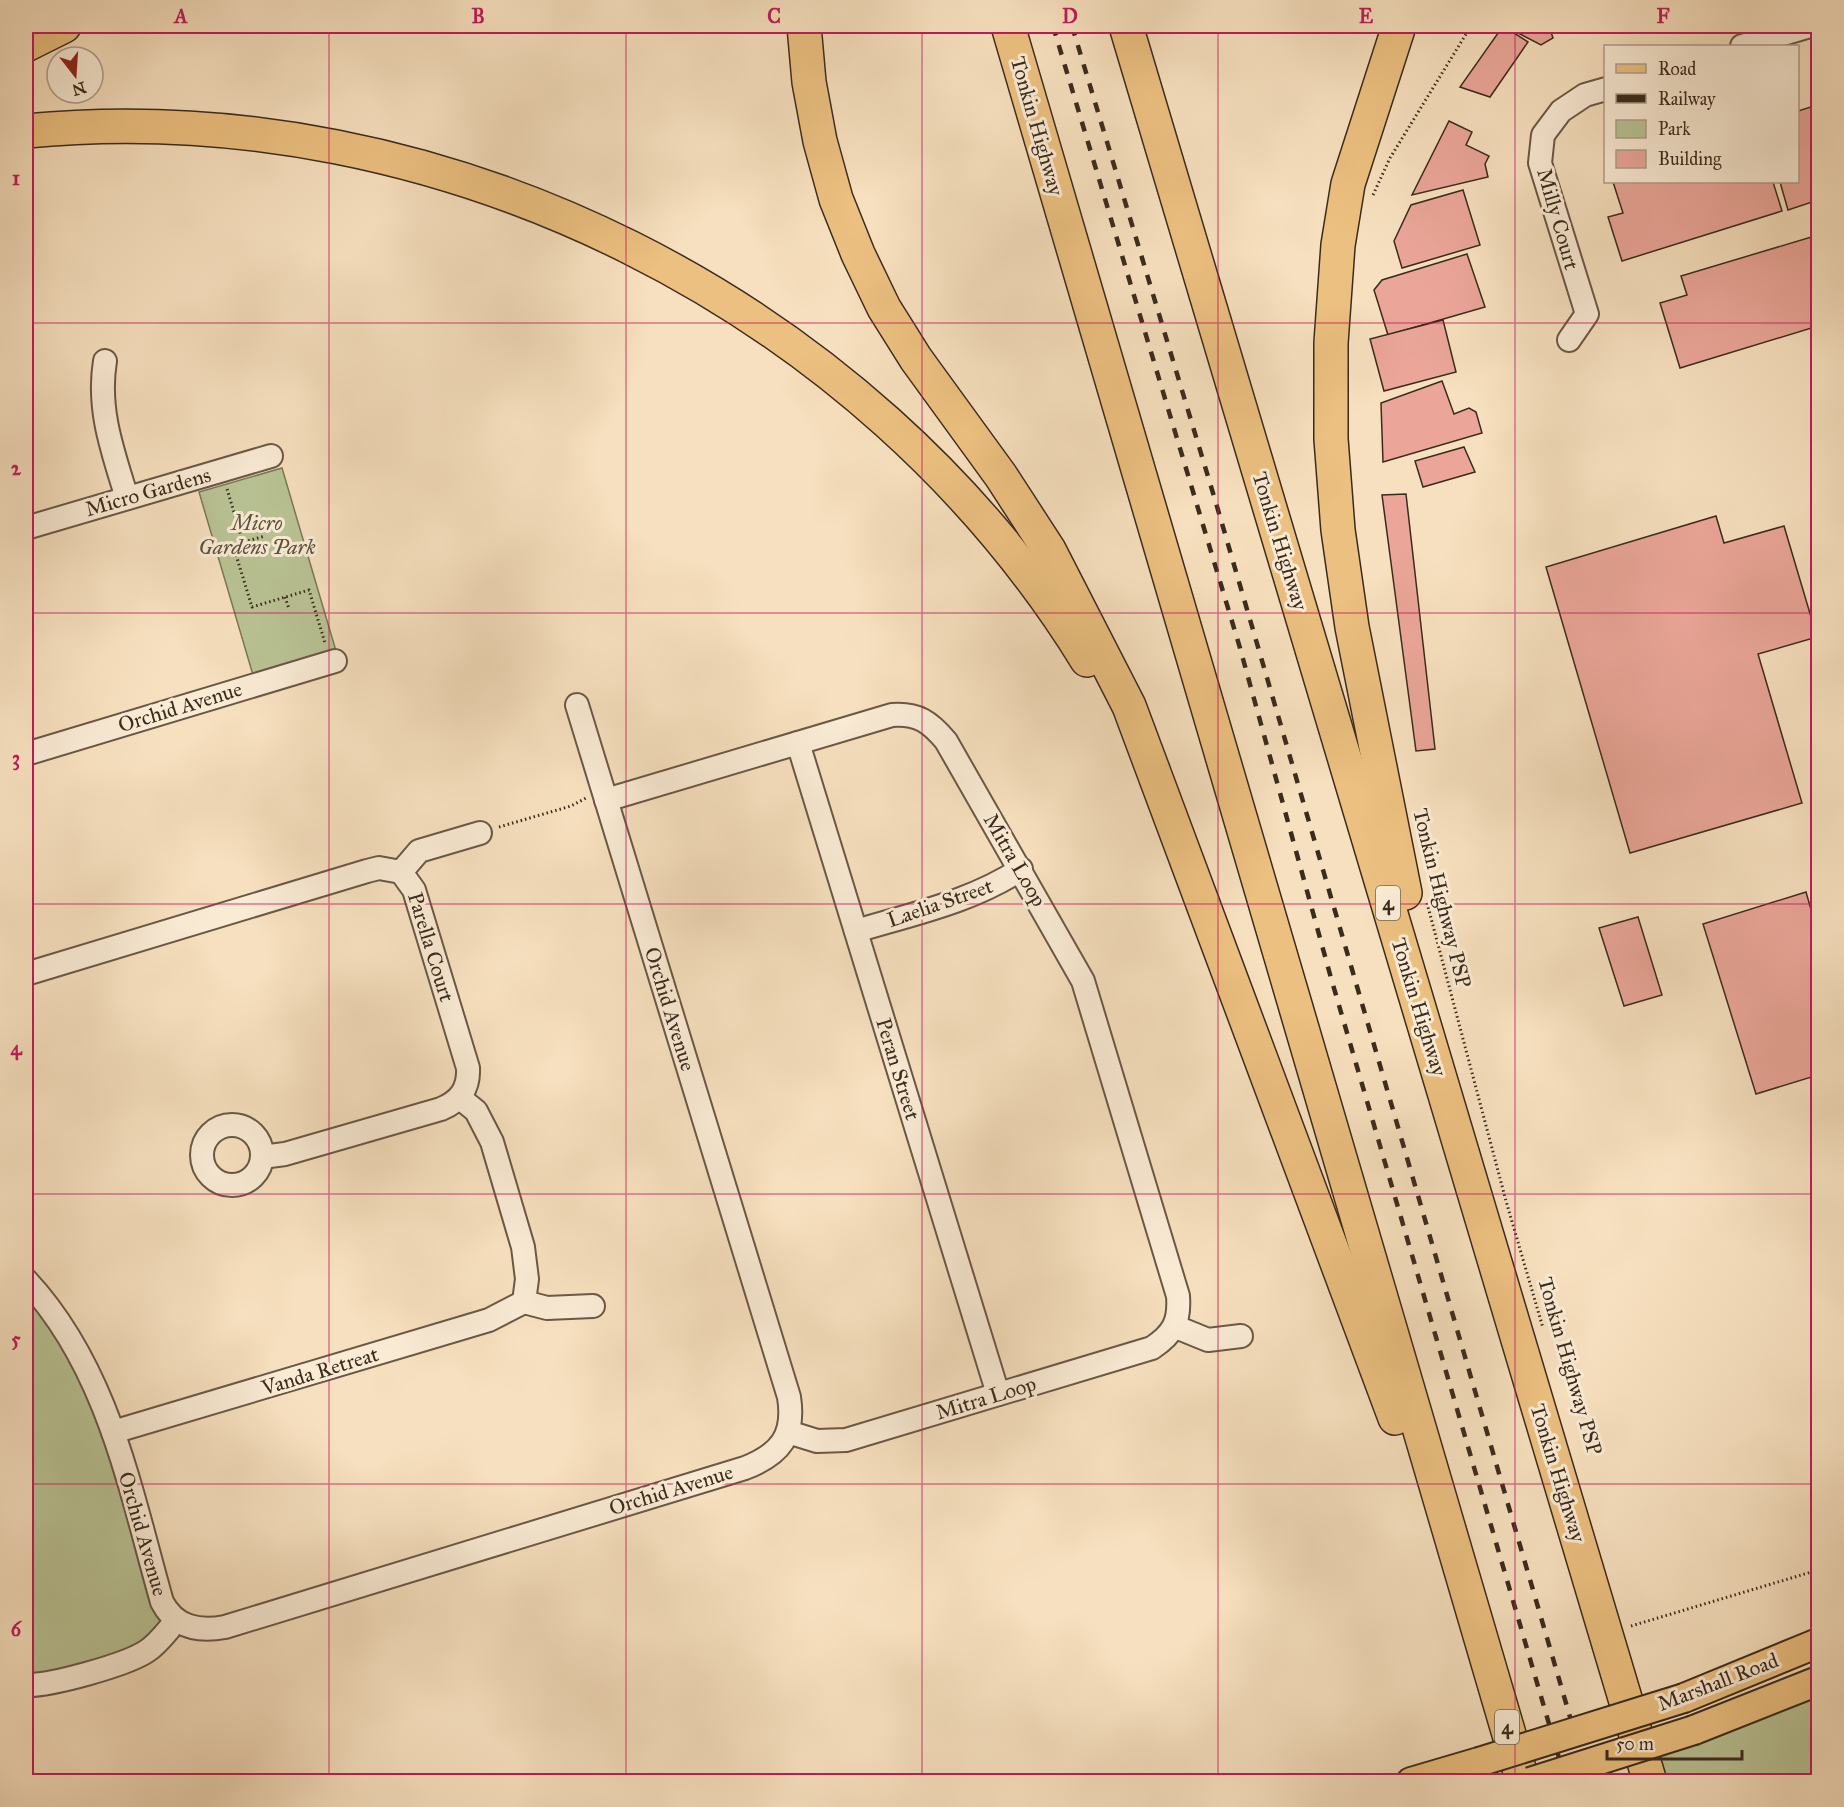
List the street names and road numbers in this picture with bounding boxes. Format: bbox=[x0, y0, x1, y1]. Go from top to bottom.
street label: Tonkin Highway bbox=[1005, 53, 1070, 200]
street label: Milly Court bbox=[1531, 165, 1585, 273]
street label: Micro Gardens bbox=[82, 462, 214, 522]
street label: Tonkin Highway bbox=[1247, 469, 1314, 615]
street label: Orchid Avenue bbox=[115, 676, 245, 738]
street label: Tonkin Highway PSP bbox=[1407, 806, 1477, 990]
street label: Mitra Loop bbox=[978, 809, 1052, 911]
street label: Laelia Street bbox=[884, 873, 997, 933]
road number: 4 bbox=[1376, 886, 1400, 920]
street label: Parella Court bbox=[402, 889, 460, 1006]
street label: Tonkin Highway bbox=[1386, 935, 1453, 1081]
street label: Orchid Avenue bbox=[639, 944, 701, 1074]
street label: Peran Street bbox=[870, 1015, 926, 1124]
street label: Tonkin Highway PSP bbox=[1532, 1274, 1608, 1458]
street label: Vanda Retreat bbox=[257, 1341, 382, 1401]
street label: Mitra Loop bbox=[933, 1370, 1039, 1426]
street label: Tonkin Highway bbox=[1525, 1401, 1592, 1547]
street label: Orchid Avenue bbox=[606, 1459, 736, 1521]
street label: Orchid Avenue bbox=[113, 1469, 173, 1599]
street label: Marshall Road bbox=[1654, 1647, 1782, 1717]
road number: 4 bbox=[1495, 1710, 1519, 1744]

